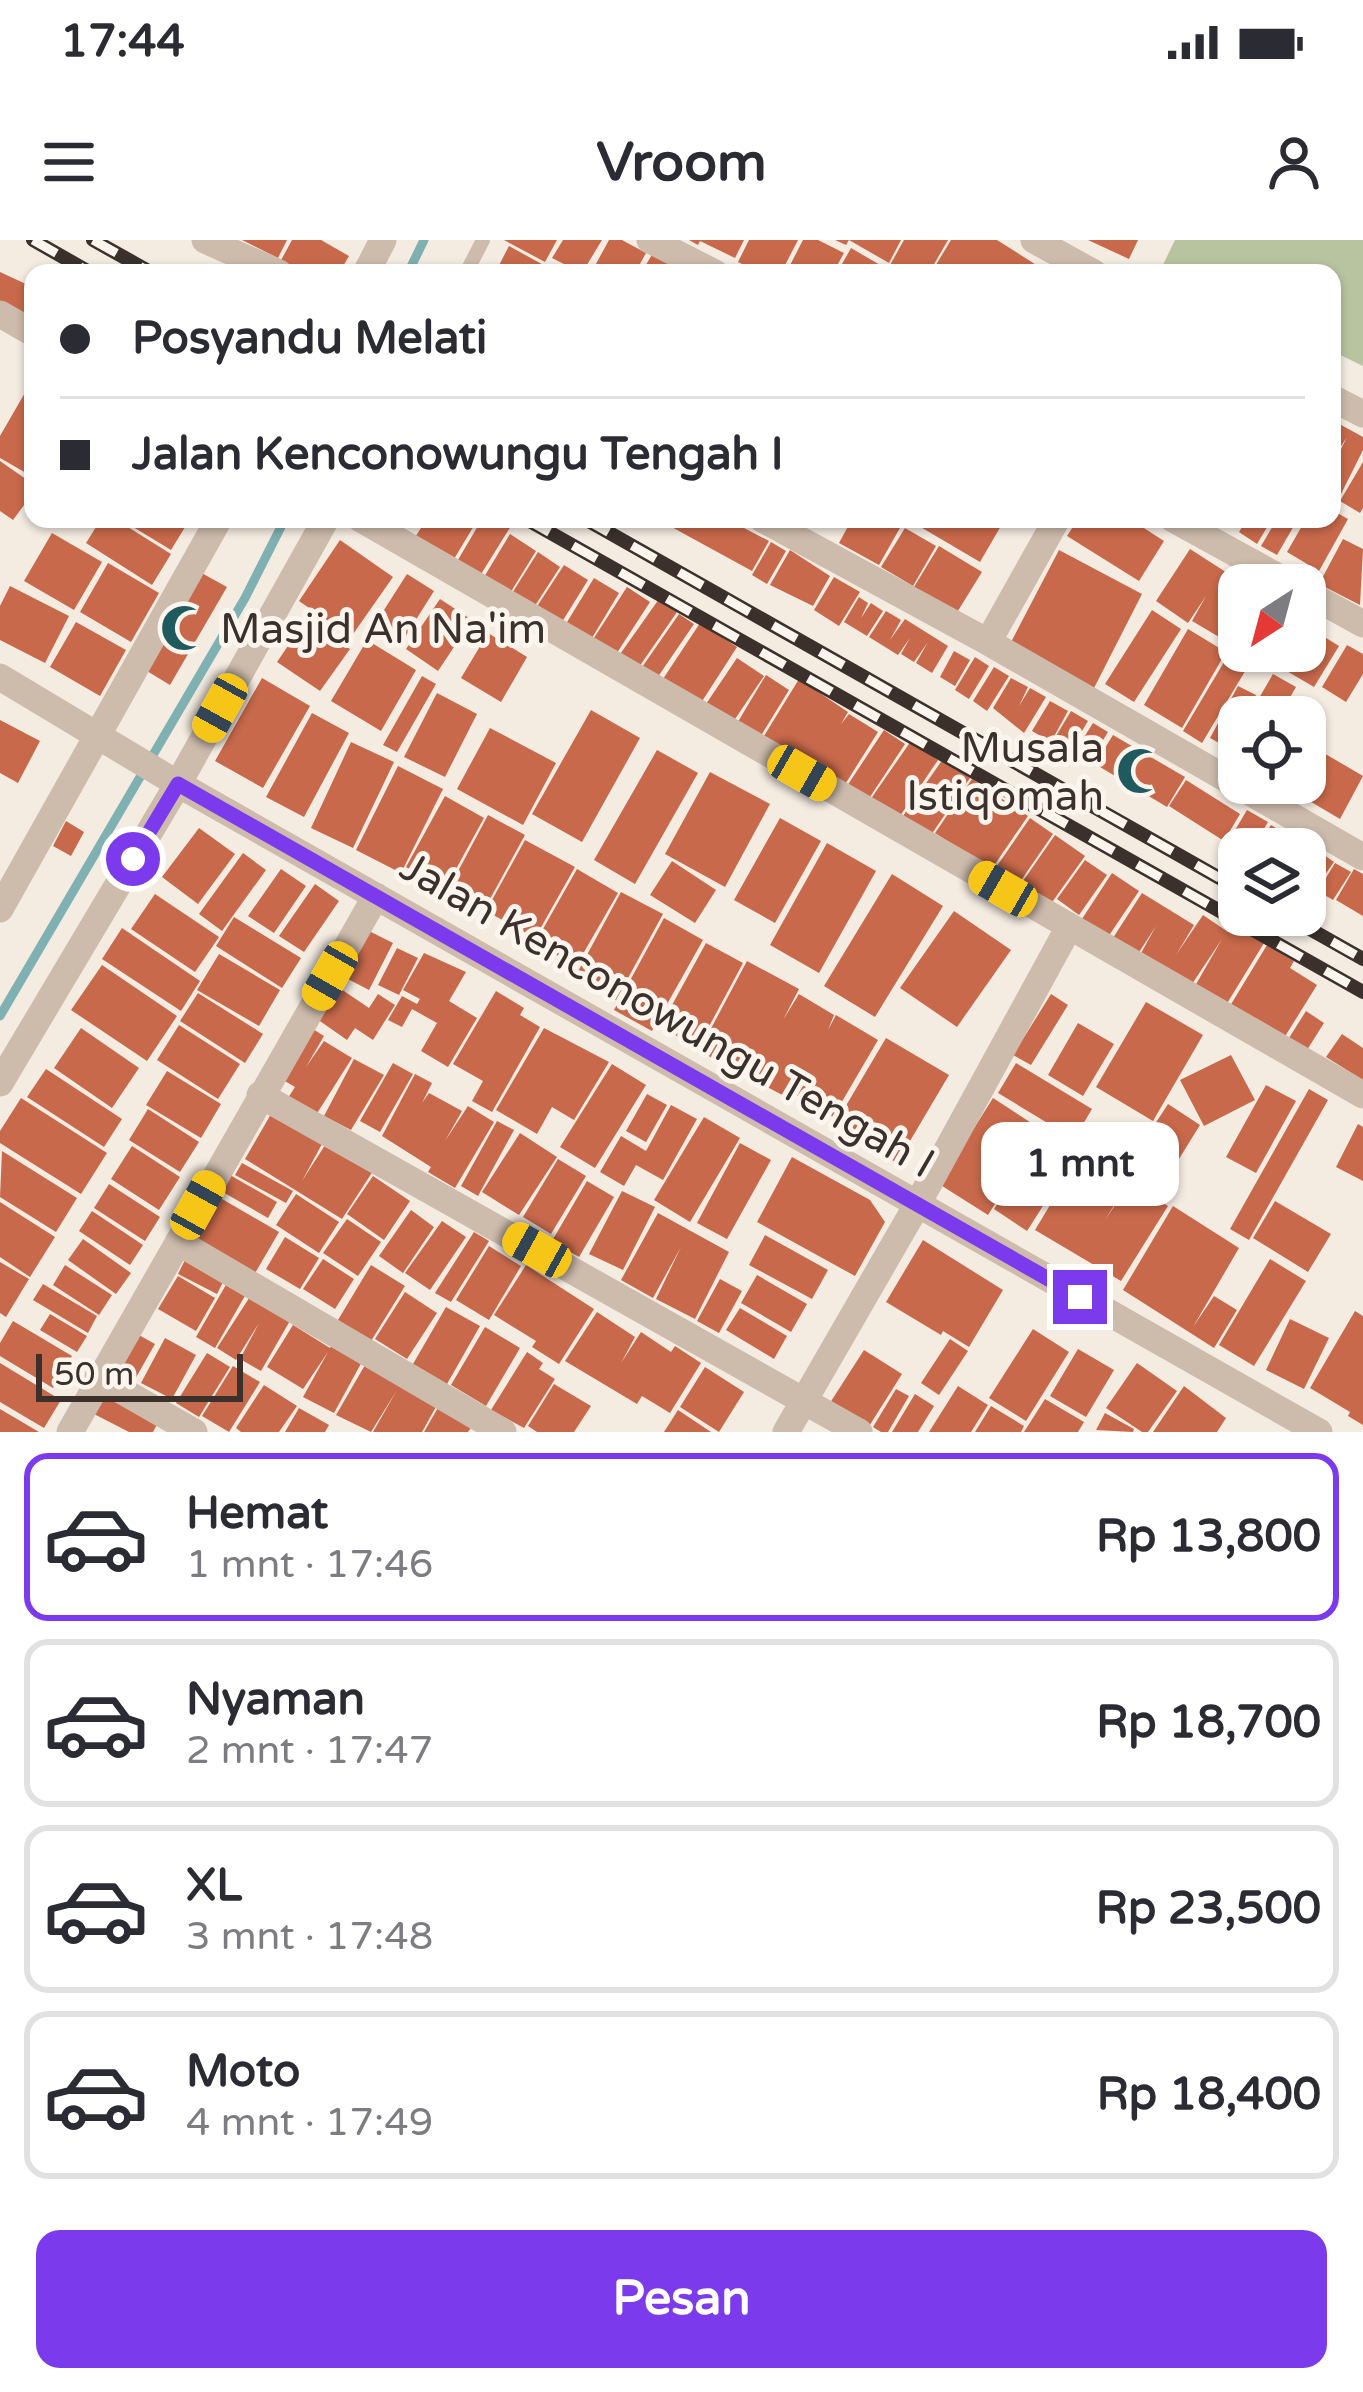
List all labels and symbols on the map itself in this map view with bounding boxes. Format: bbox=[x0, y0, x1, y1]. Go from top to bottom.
north arrow bbox=[1218, 564, 1326, 672]
mosque icon: Masjid An Na'im bbox=[159, 603, 209, 653]
place label: Masjid An Na'im bbox=[220, 604, 546, 655]
car bbox=[187, 668, 253, 748]
place label: Musala Istiqomah bbox=[906, 723, 1104, 822]
car bbox=[762, 739, 842, 807]
mosque icon: Musala Istiqomah bbox=[1115, 746, 1165, 796]
route start bbox=[106, 832, 160, 886]
street label: Jalan Kenconowungu Tengah I bbox=[391, 841, 943, 1189]
car bbox=[963, 855, 1043, 923]
car bbox=[296, 936, 364, 1016]
callout: 1 mnt bbox=[981, 1123, 1179, 1207]
car bbox=[165, 1165, 231, 1245]
car bbox=[497, 1217, 577, 1283]
route end bbox=[1053, 1270, 1107, 1324]
scale bar bbox=[36, 1348, 243, 1401]

